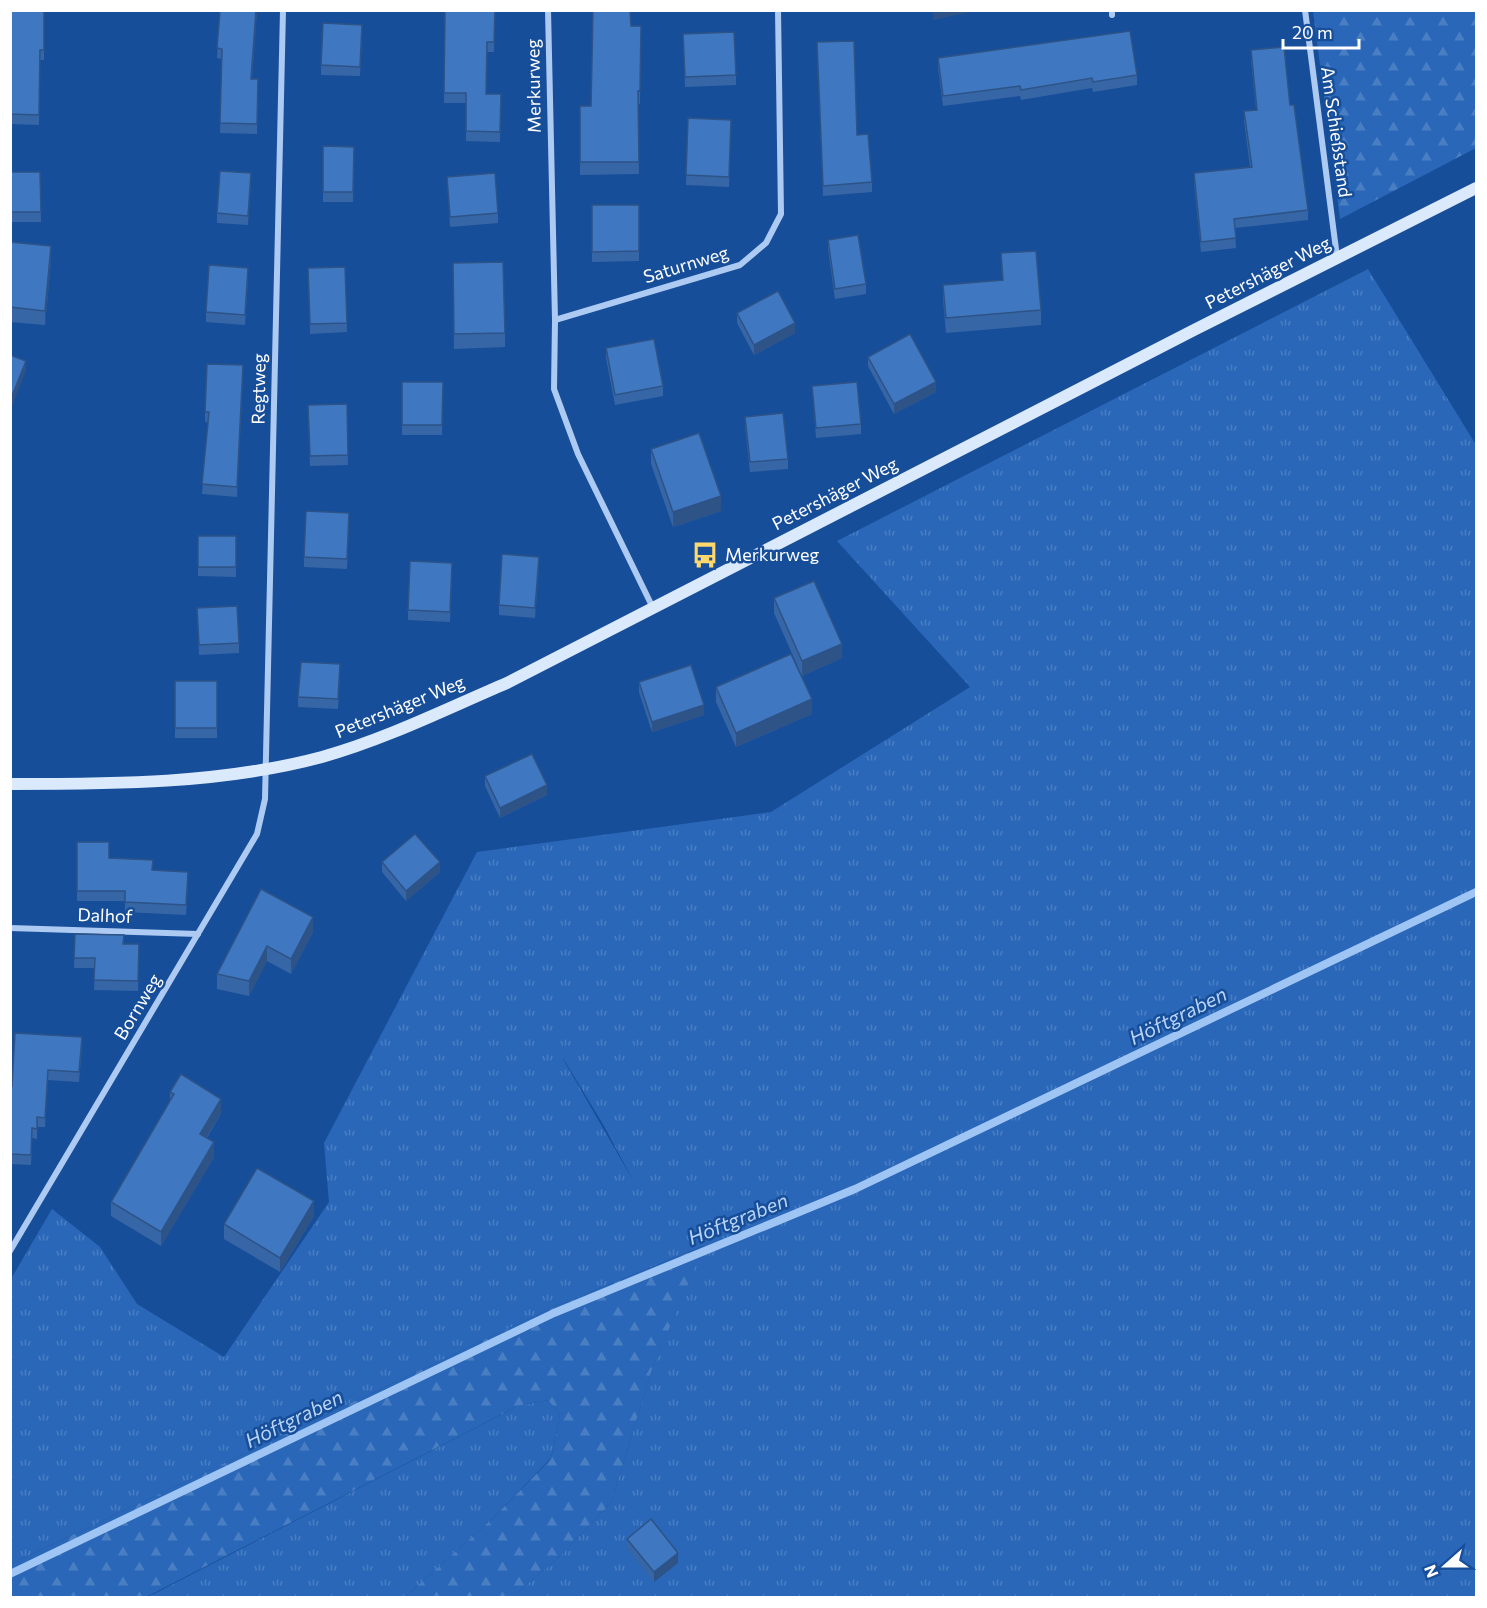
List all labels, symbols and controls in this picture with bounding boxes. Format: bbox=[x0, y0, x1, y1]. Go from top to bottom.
scale bar bbox=[1283, 12, 1360, 50]
text: 20 m bbox=[1292, 21, 1333, 43]
street label: Merkurweg bbox=[521, 38, 545, 133]
street label: Am Schießstand bbox=[1317, 65, 1357, 199]
street label: Petershäger Weg bbox=[1201, 231, 1334, 313]
street label: Saturnweg bbox=[640, 241, 731, 287]
street label: Regtweg bbox=[246, 353, 270, 425]
street label: Petershäger Weg bbox=[768, 452, 901, 534]
bus stop icon: Merkurweg bbox=[690, 540, 720, 570]
place label: Merkurweg bbox=[725, 543, 819, 565]
street label: Petershäger Weg bbox=[332, 670, 468, 742]
street label: Dalhof bbox=[77, 903, 134, 927]
street label: Bornweg bbox=[109, 969, 165, 1043]
water label: Höftgraben bbox=[1125, 981, 1230, 1049]
water label: Höftgraben bbox=[684, 1187, 791, 1249]
water label: Höftgraben bbox=[241, 1384, 346, 1452]
north arrow bbox=[1415, 1536, 1475, 1596]
text: N bbox=[1420, 1563, 1442, 1581]

